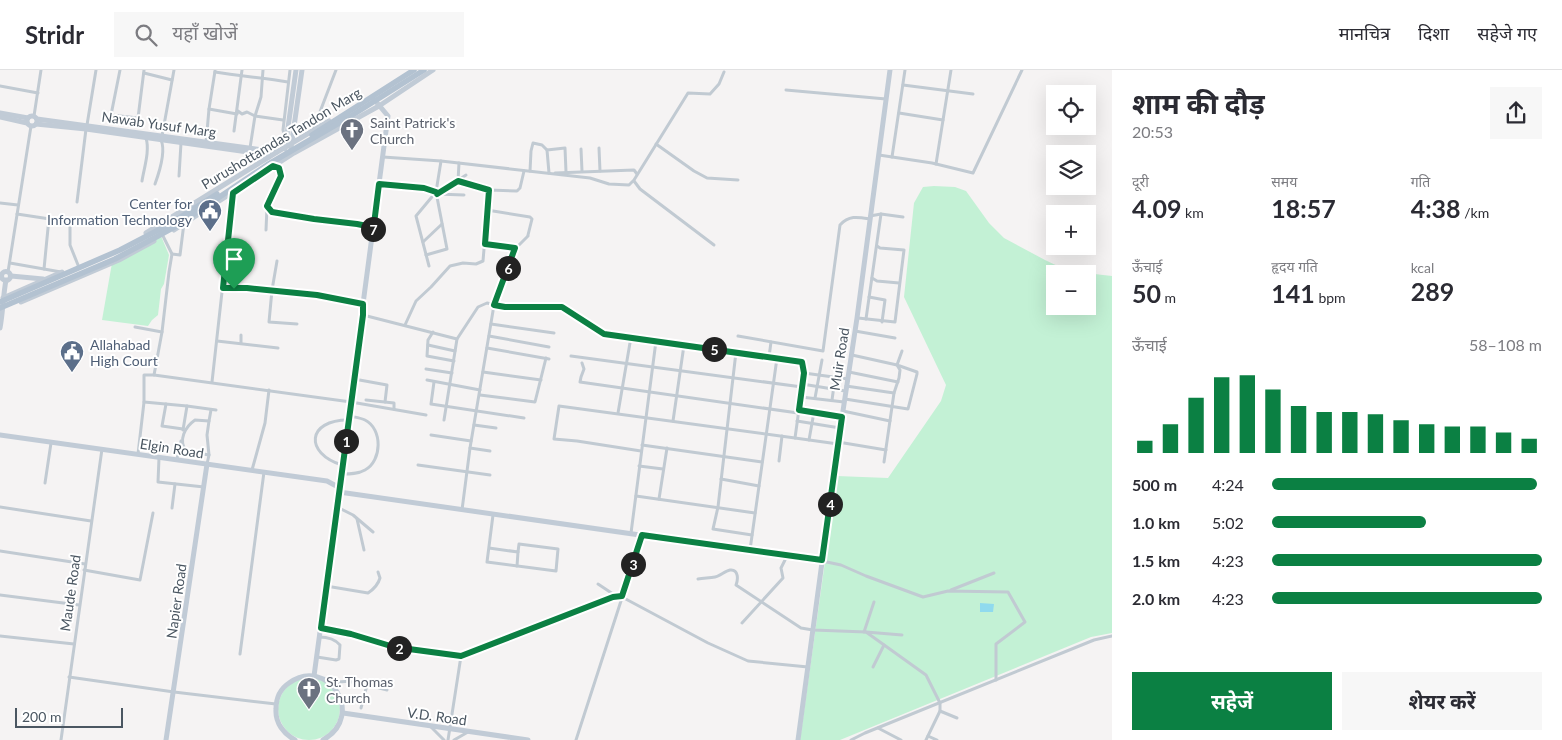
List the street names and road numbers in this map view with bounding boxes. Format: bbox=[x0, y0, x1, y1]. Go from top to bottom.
street label: Purushottamdas Tandon Marg bbox=[198, 83, 364, 193]
street label: Nawab Yusuf Marg bbox=[101, 108, 217, 140]
street label: Muir Road bbox=[826, 326, 852, 392]
street label: Elgin Road bbox=[139, 435, 205, 461]
street label: Maude Road bbox=[56, 553, 84, 633]
street label: Napier Road bbox=[162, 562, 190, 640]
street label: V.D. Road bbox=[406, 703, 468, 729]

